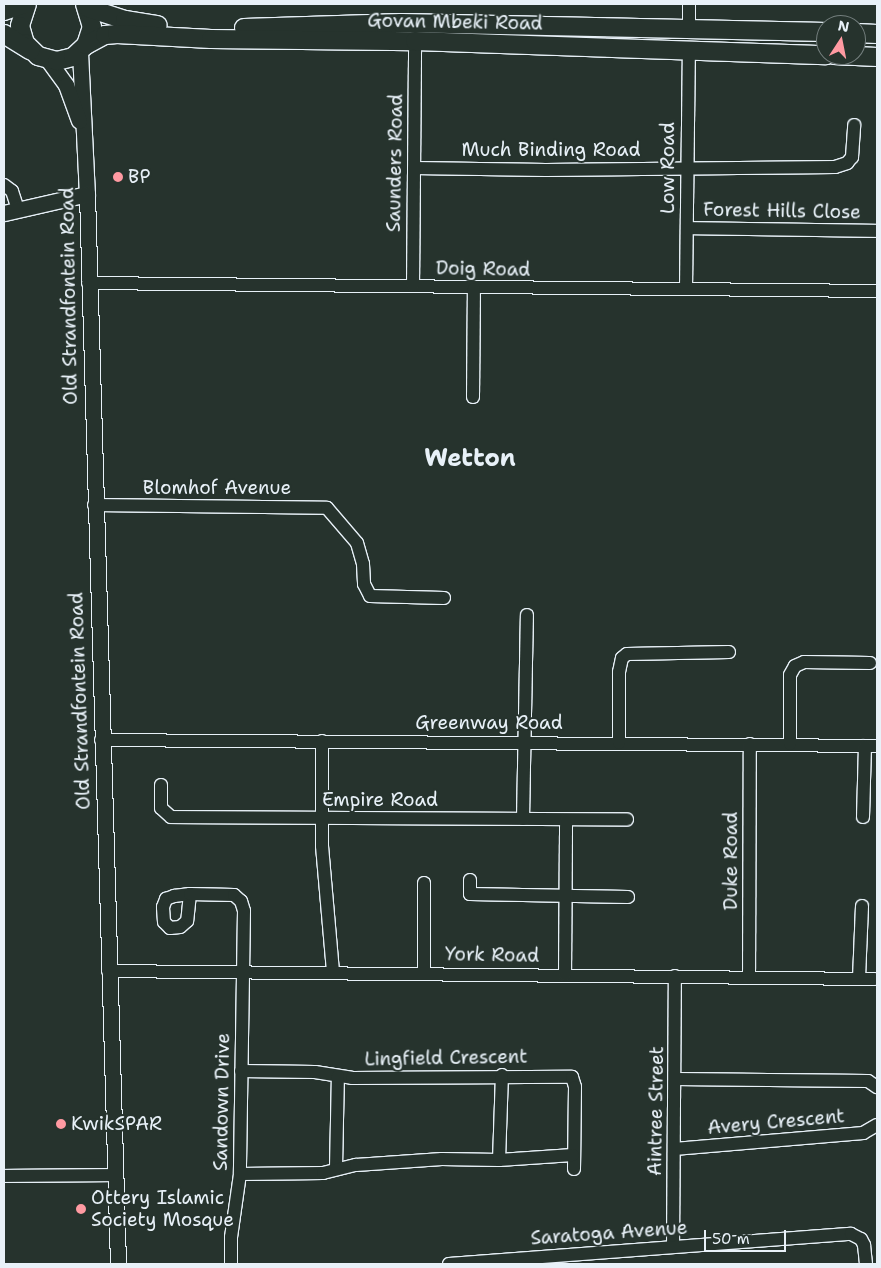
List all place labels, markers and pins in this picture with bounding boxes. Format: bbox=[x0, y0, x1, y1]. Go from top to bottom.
place label: BP bbox=[128, 166, 150, 188]
marker: BP bbox=[112, 171, 124, 183]
place label: KwikSPAR bbox=[71, 1113, 162, 1135]
marker: KwikSPAR bbox=[55, 1118, 67, 1130]
place label: Ottery Islamic Society Mosque bbox=[91, 1187, 234, 1231]
marker: Ottery Islamic Society Mosque bbox=[75, 1203, 87, 1215]

